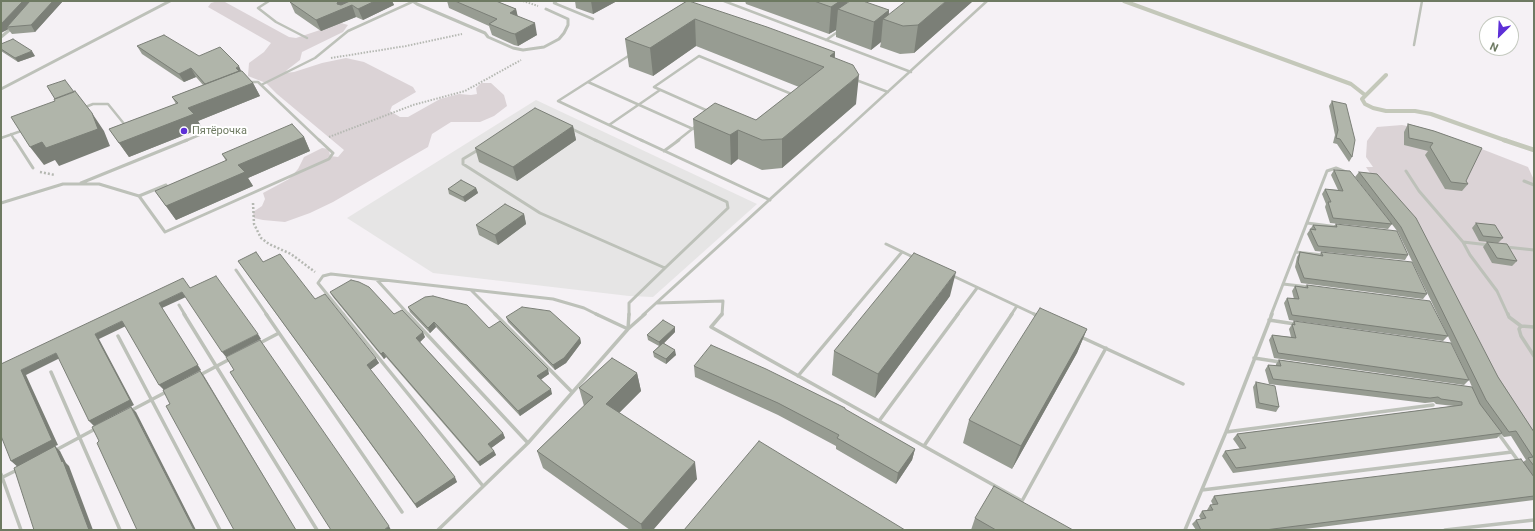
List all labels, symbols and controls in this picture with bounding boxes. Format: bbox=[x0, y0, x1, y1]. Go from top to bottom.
north arrow bbox=[1479, 16, 1519, 56]
text: N bbox=[1488, 39, 1501, 54]
place label: Пятёрочка bbox=[192, 124, 247, 138]
marker: Пятёрочка bbox=[179, 126, 189, 136]

